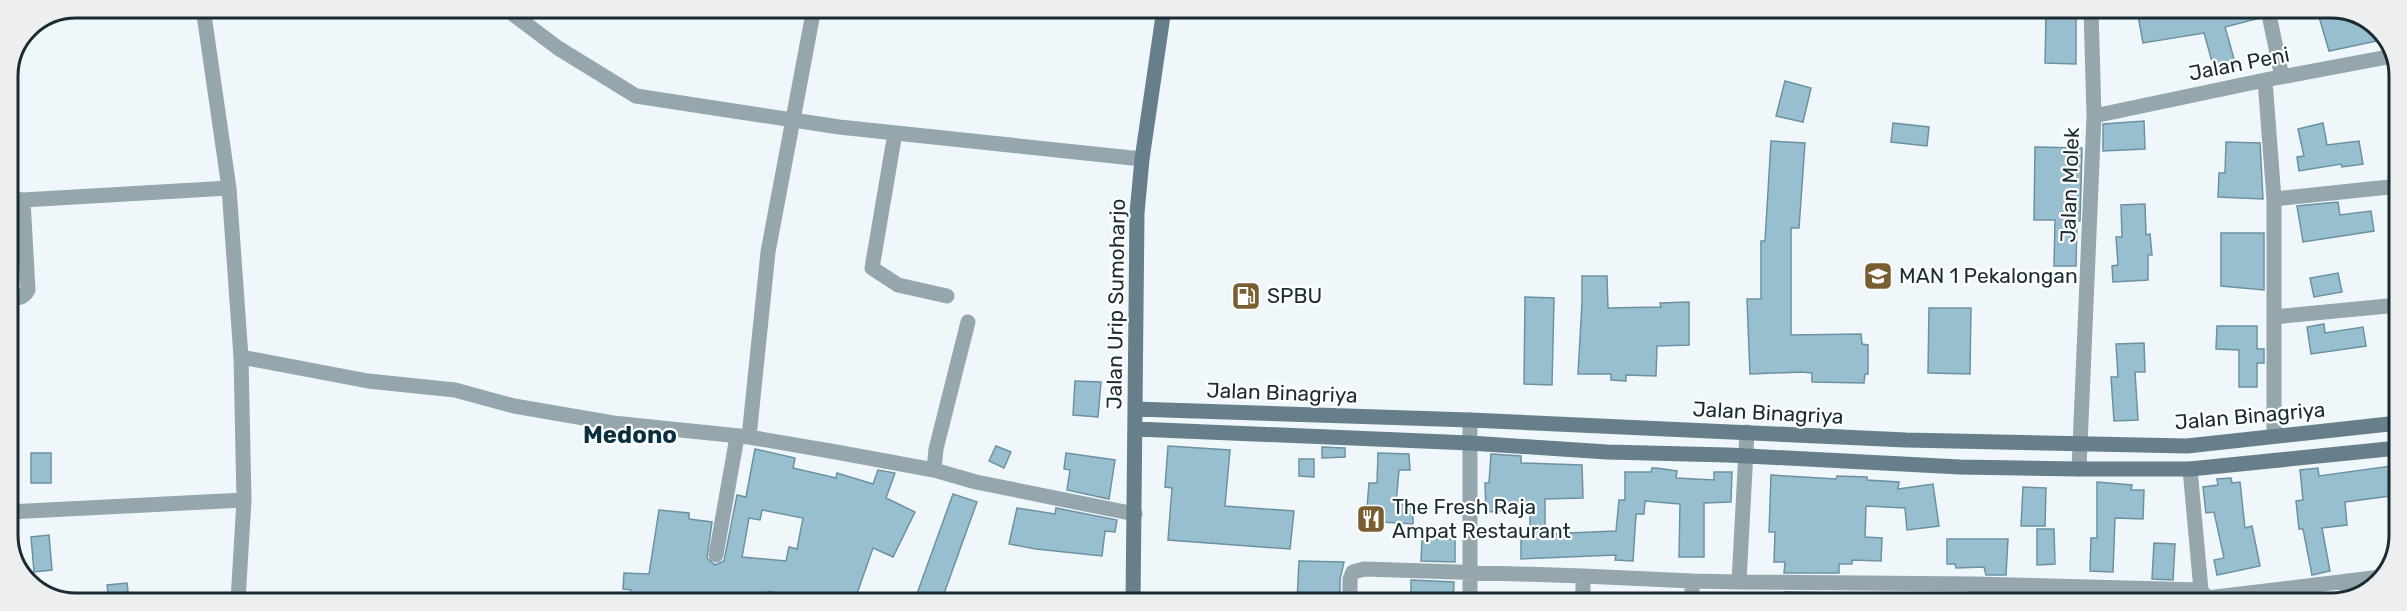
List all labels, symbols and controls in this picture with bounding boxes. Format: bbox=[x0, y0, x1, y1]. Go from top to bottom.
street label: Jalan Peni bbox=[2186, 41, 2291, 86]
street label: Jalan Molek bbox=[2055, 127, 2084, 243]
street label: Jalan Urip Sumoharjo bbox=[1101, 198, 1130, 410]
school or university icon: MAN 1 Pekalongan bbox=[1862, 260, 1894, 292]
place label: MAN 1 Pekalongan bbox=[1899, 263, 2078, 288]
fuel station icon: SPBU bbox=[1230, 280, 1262, 312]
place label: SPBU bbox=[1267, 283, 1322, 308]
street label: Jalan Binagriya bbox=[1206, 377, 1358, 408]
street label: Jalan Binagriya bbox=[1692, 396, 1844, 429]
street label: Jalan Binagriya bbox=[2174, 396, 2326, 435]
district label: Medono bbox=[583, 421, 677, 449]
place label: The Fresh Raja Ampat Restaurant bbox=[1392, 494, 1571, 543]
restaurant icon: The Fresh Raja Ampat Restaurant bbox=[1355, 503, 1387, 535]

